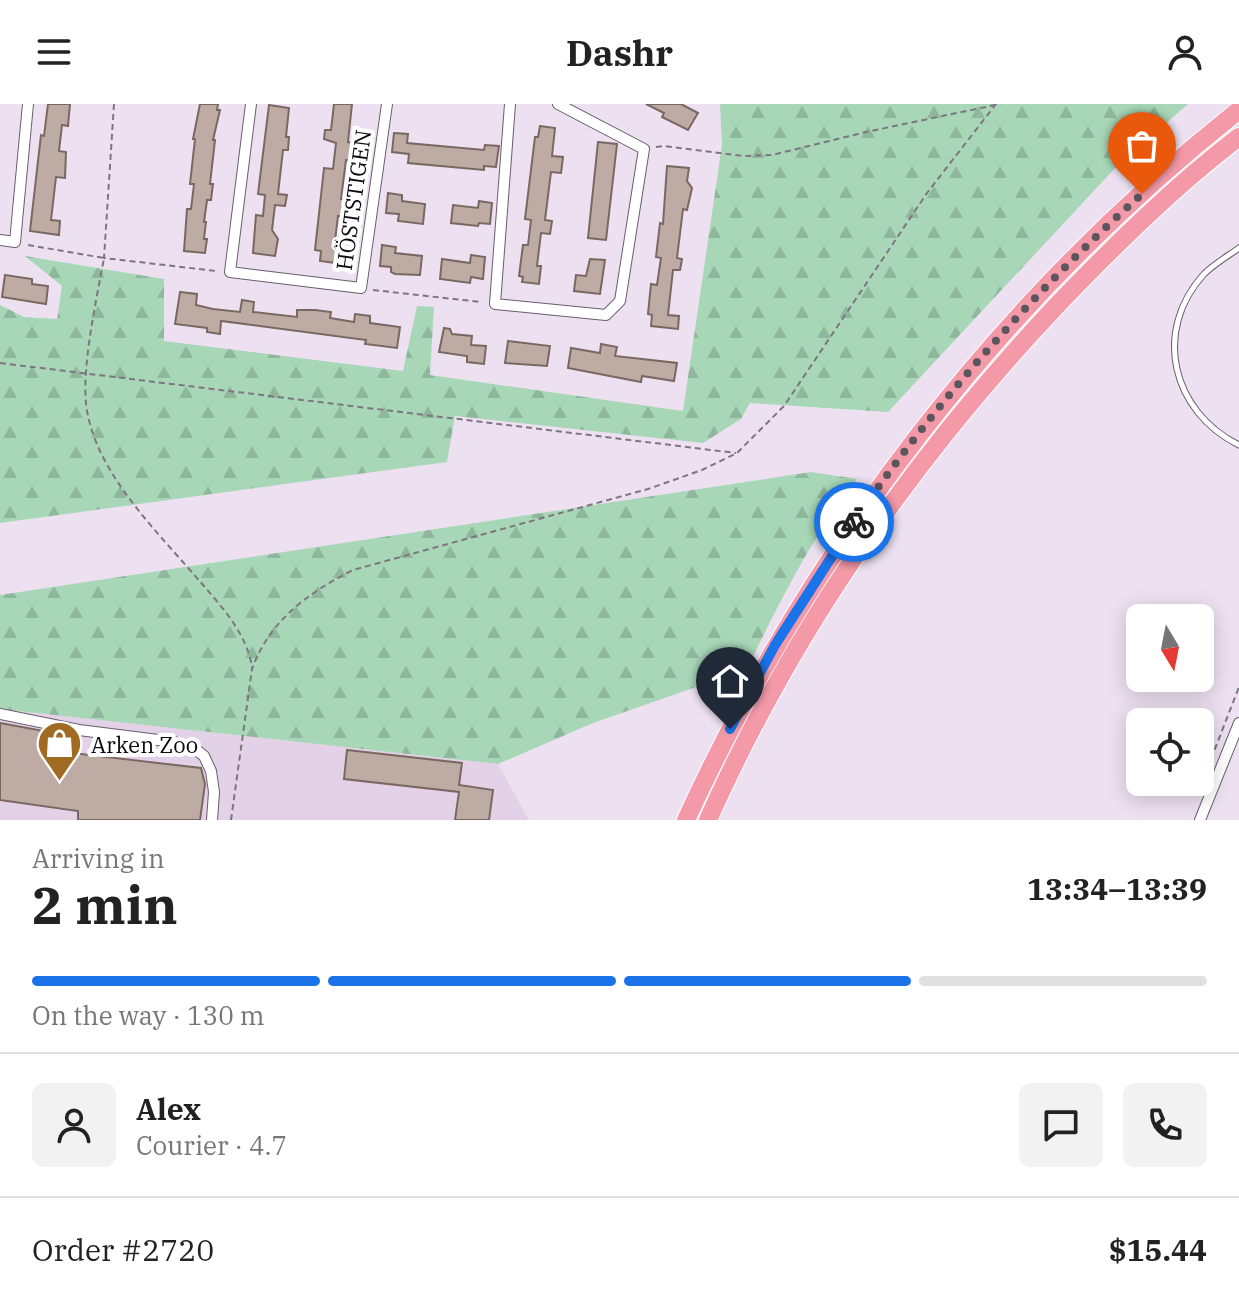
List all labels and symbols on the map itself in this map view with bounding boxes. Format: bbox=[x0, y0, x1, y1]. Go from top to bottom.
pin bbox=[1108, 112, 1176, 194]
street label: HÖSTSTIGEN bbox=[329, 128, 377, 272]
courier bbox=[814, 482, 894, 562]
north arrow bbox=[1126, 604, 1214, 692]
pin bbox=[696, 647, 764, 729]
shop icon: Arken Zoo bbox=[36, 720, 84, 783]
place label: Arken Zoo bbox=[91, 730, 198, 759]

